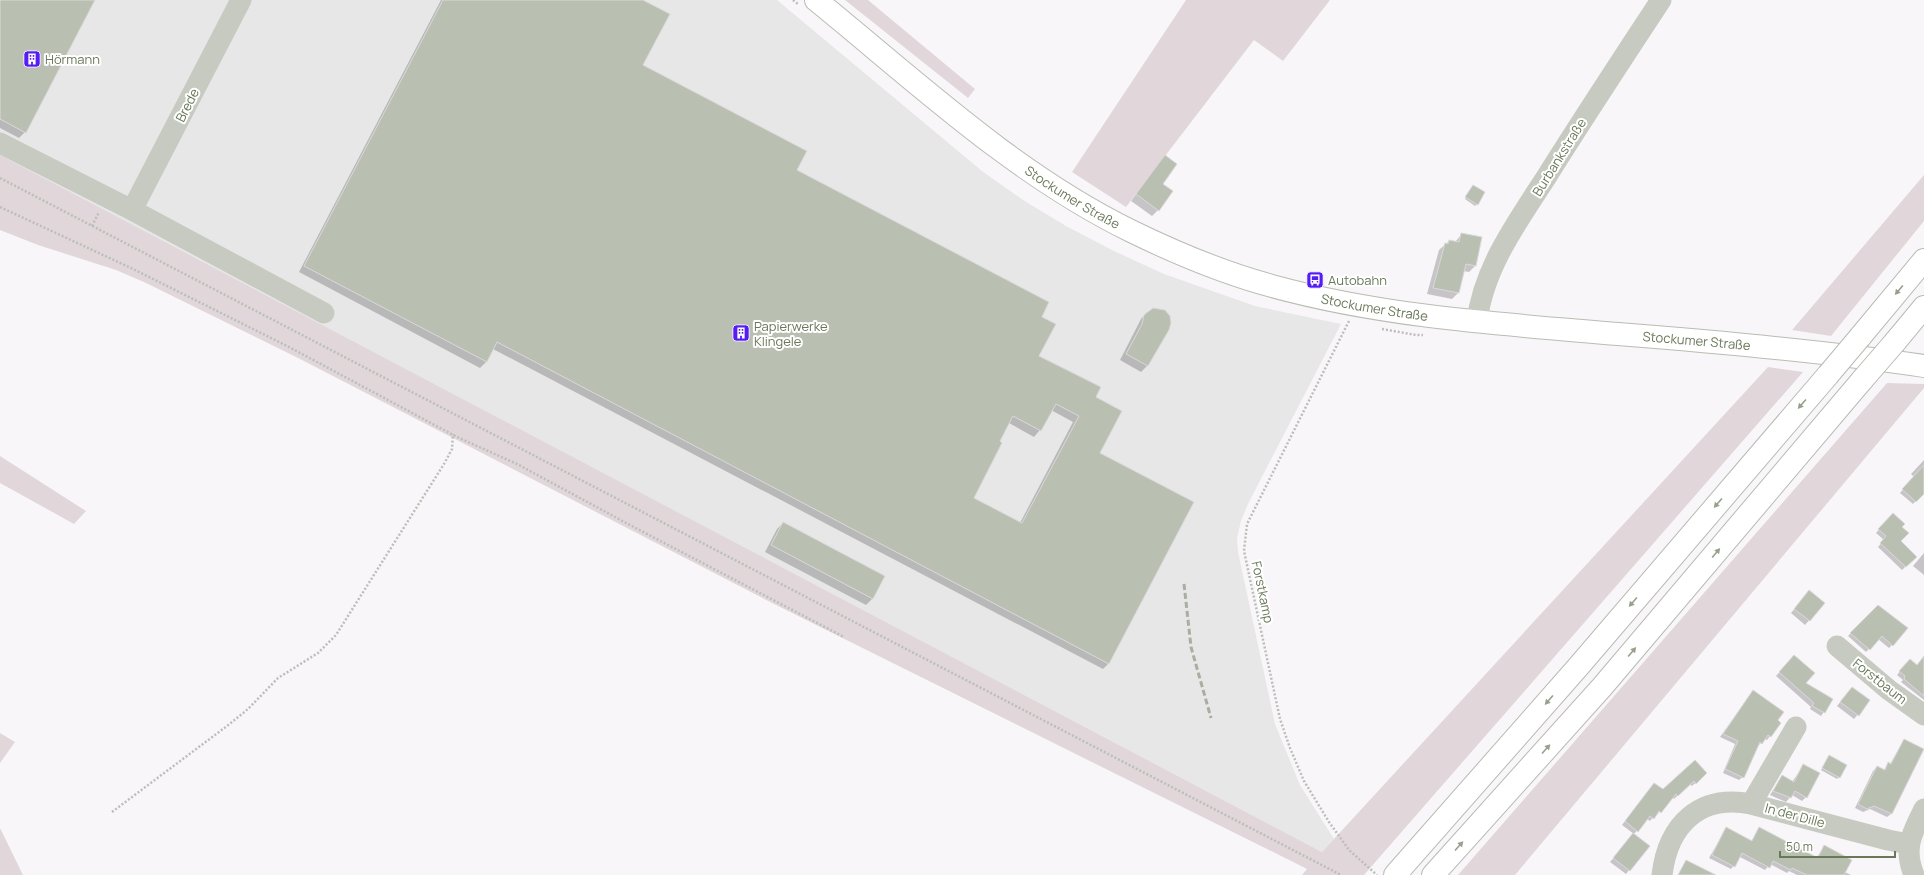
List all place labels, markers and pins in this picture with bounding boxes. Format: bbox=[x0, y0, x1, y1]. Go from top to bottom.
building icon: Hörmann bbox=[22, 49, 42, 69]
place label: Hörmann bbox=[45, 50, 100, 68]
bus stop icon: Autobahn bbox=[1305, 270, 1325, 290]
place label: Autobahn bbox=[1328, 271, 1387, 289]
place label: Papierwerke Klingele bbox=[754, 317, 828, 350]
building icon: Papierwerke Klingele bbox=[731, 323, 751, 343]

